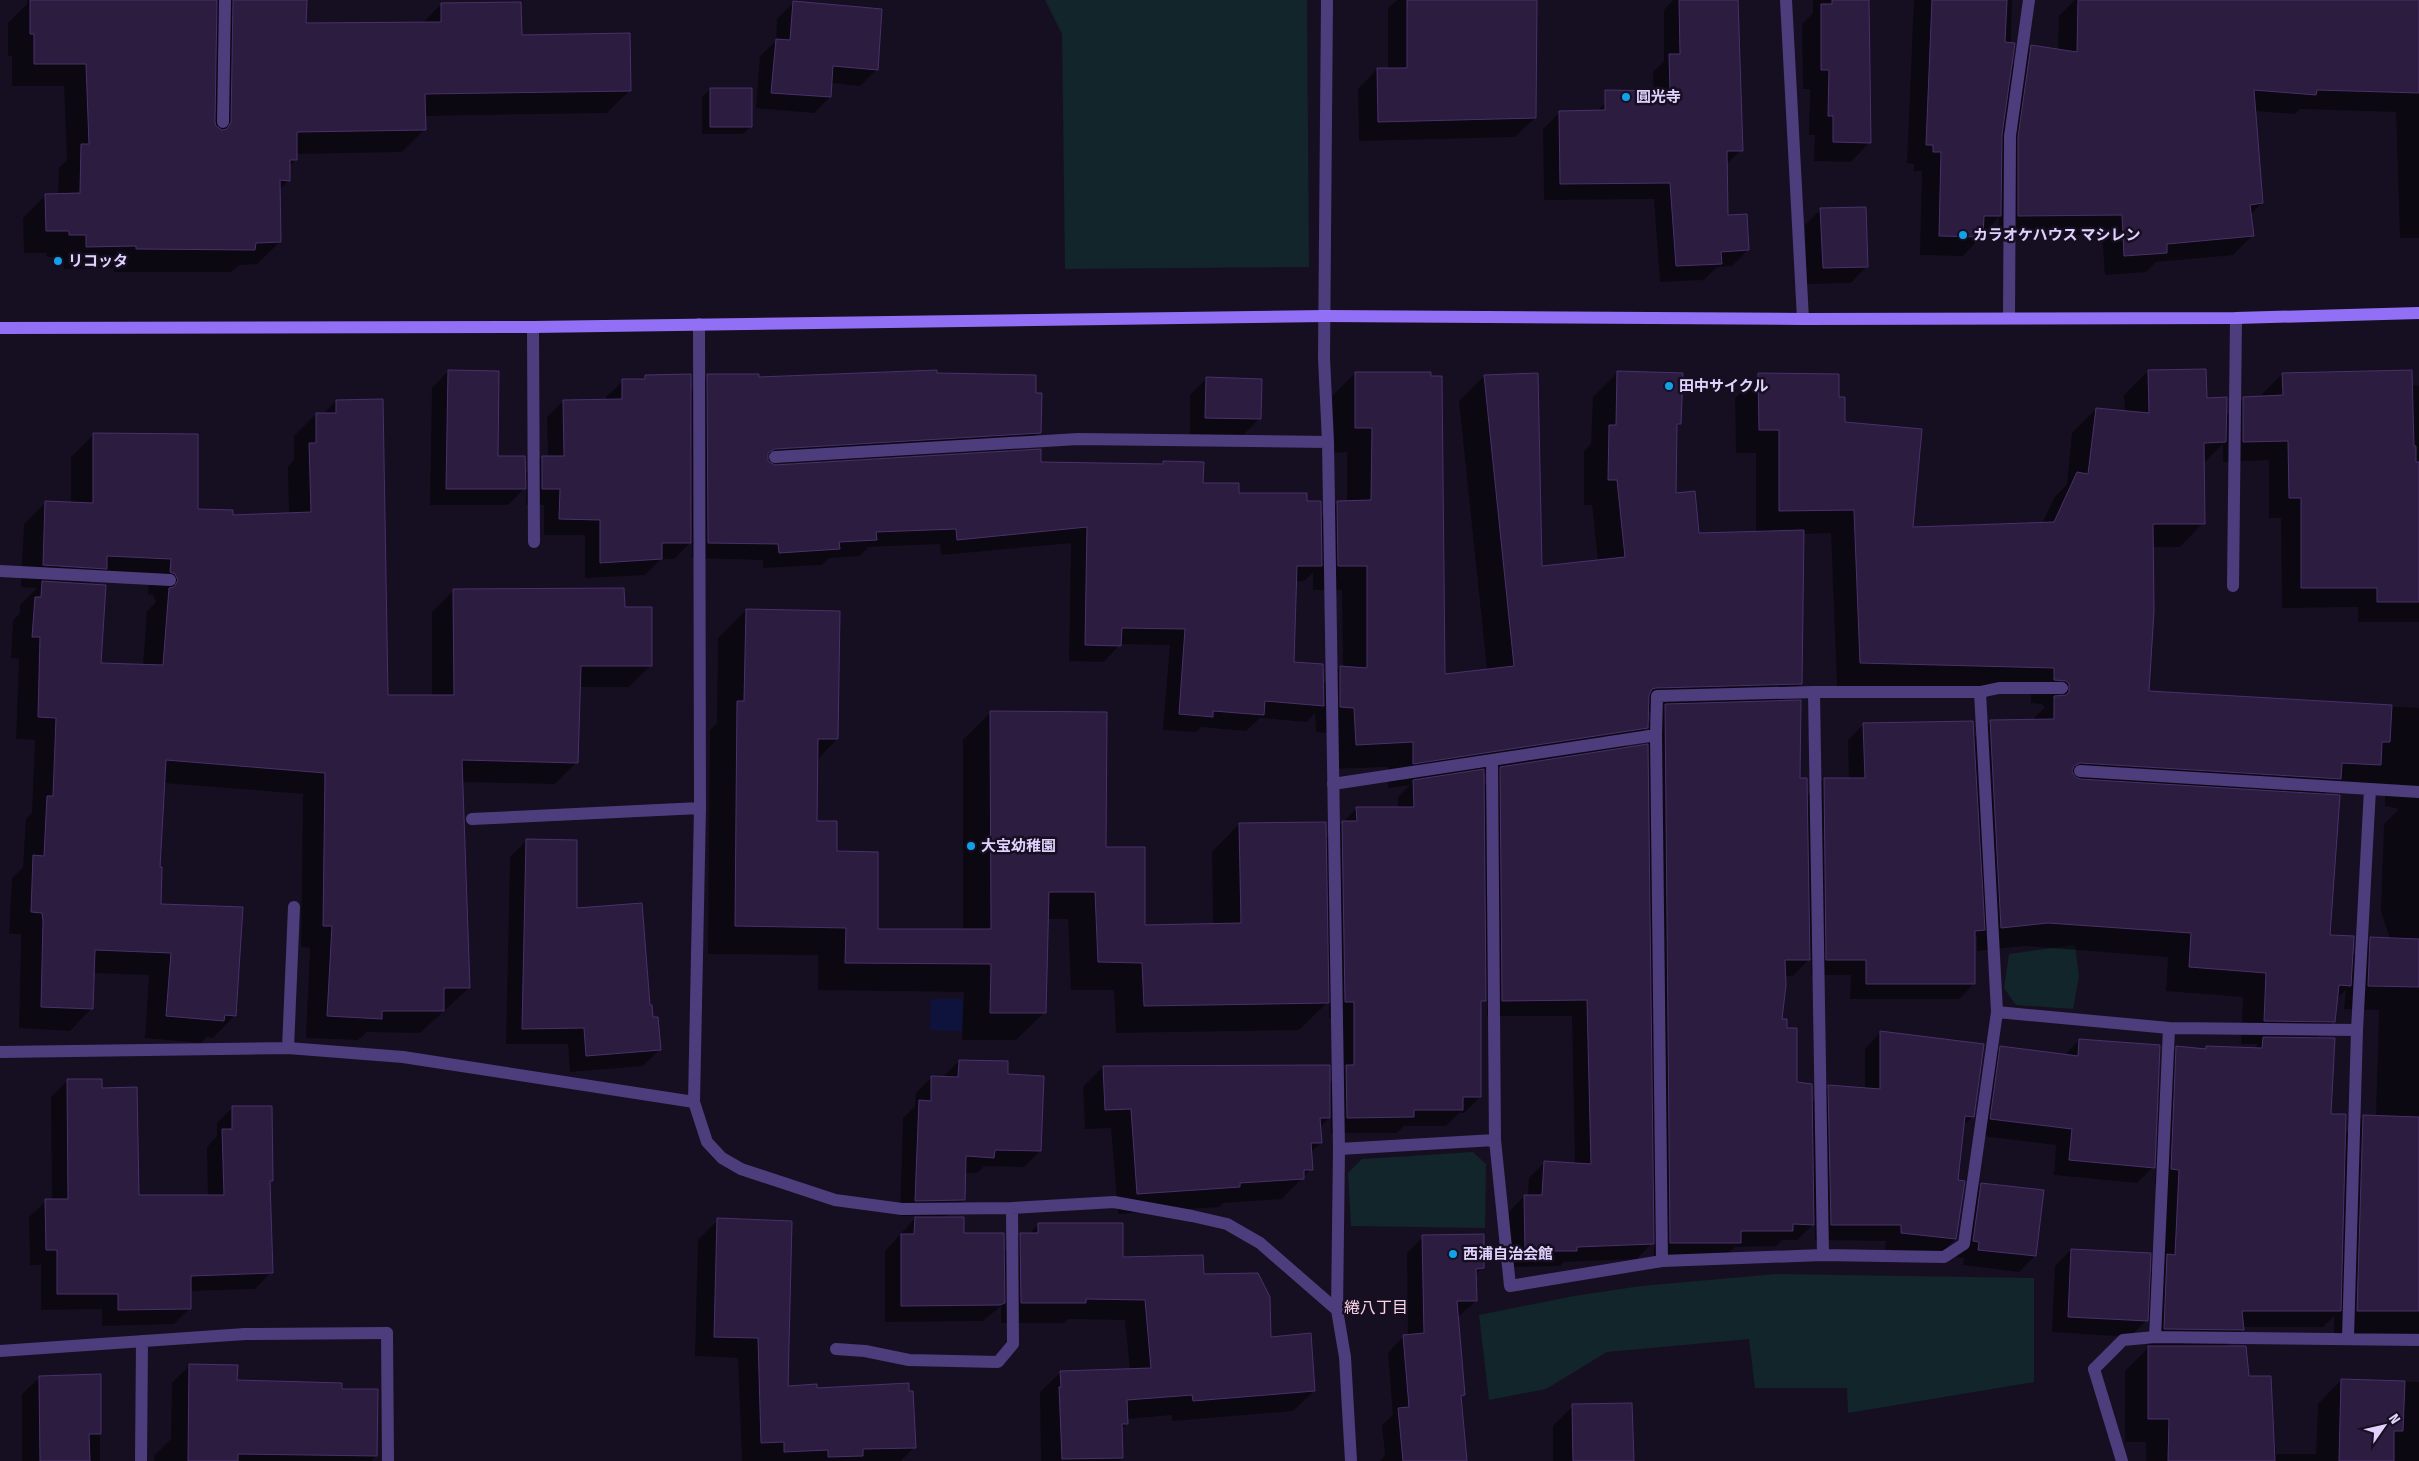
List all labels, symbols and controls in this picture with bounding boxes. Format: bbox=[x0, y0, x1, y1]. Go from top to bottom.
place label: 圓光寺 bbox=[1636, 88, 1681, 106]
marker: 圓光寺 bbox=[1620, 91, 1632, 103]
place label: カラオケハウス マシレン bbox=[1973, 226, 2141, 244]
marker: カラオケハウス マシレン bbox=[1957, 229, 1969, 241]
place label: リコッタ bbox=[68, 252, 128, 270]
marker: リコッタ bbox=[52, 255, 64, 267]
place label: 田中サイクル bbox=[1679, 377, 1768, 395]
marker: 田中サイクル bbox=[1663, 380, 1675, 392]
place label: 大宝幼稚園 bbox=[981, 837, 1056, 855]
marker: 大宝幼稚園 bbox=[965, 840, 977, 852]
place label: 西浦自治会館 bbox=[1463, 1245, 1553, 1263]
marker: 西浦自治会館 bbox=[1447, 1248, 1459, 1260]
district label: 綣八丁目 bbox=[1344, 1298, 1408, 1317]
north arrow bbox=[2359, 1401, 2409, 1451]
text: N bbox=[2385, 1411, 2404, 1427]

